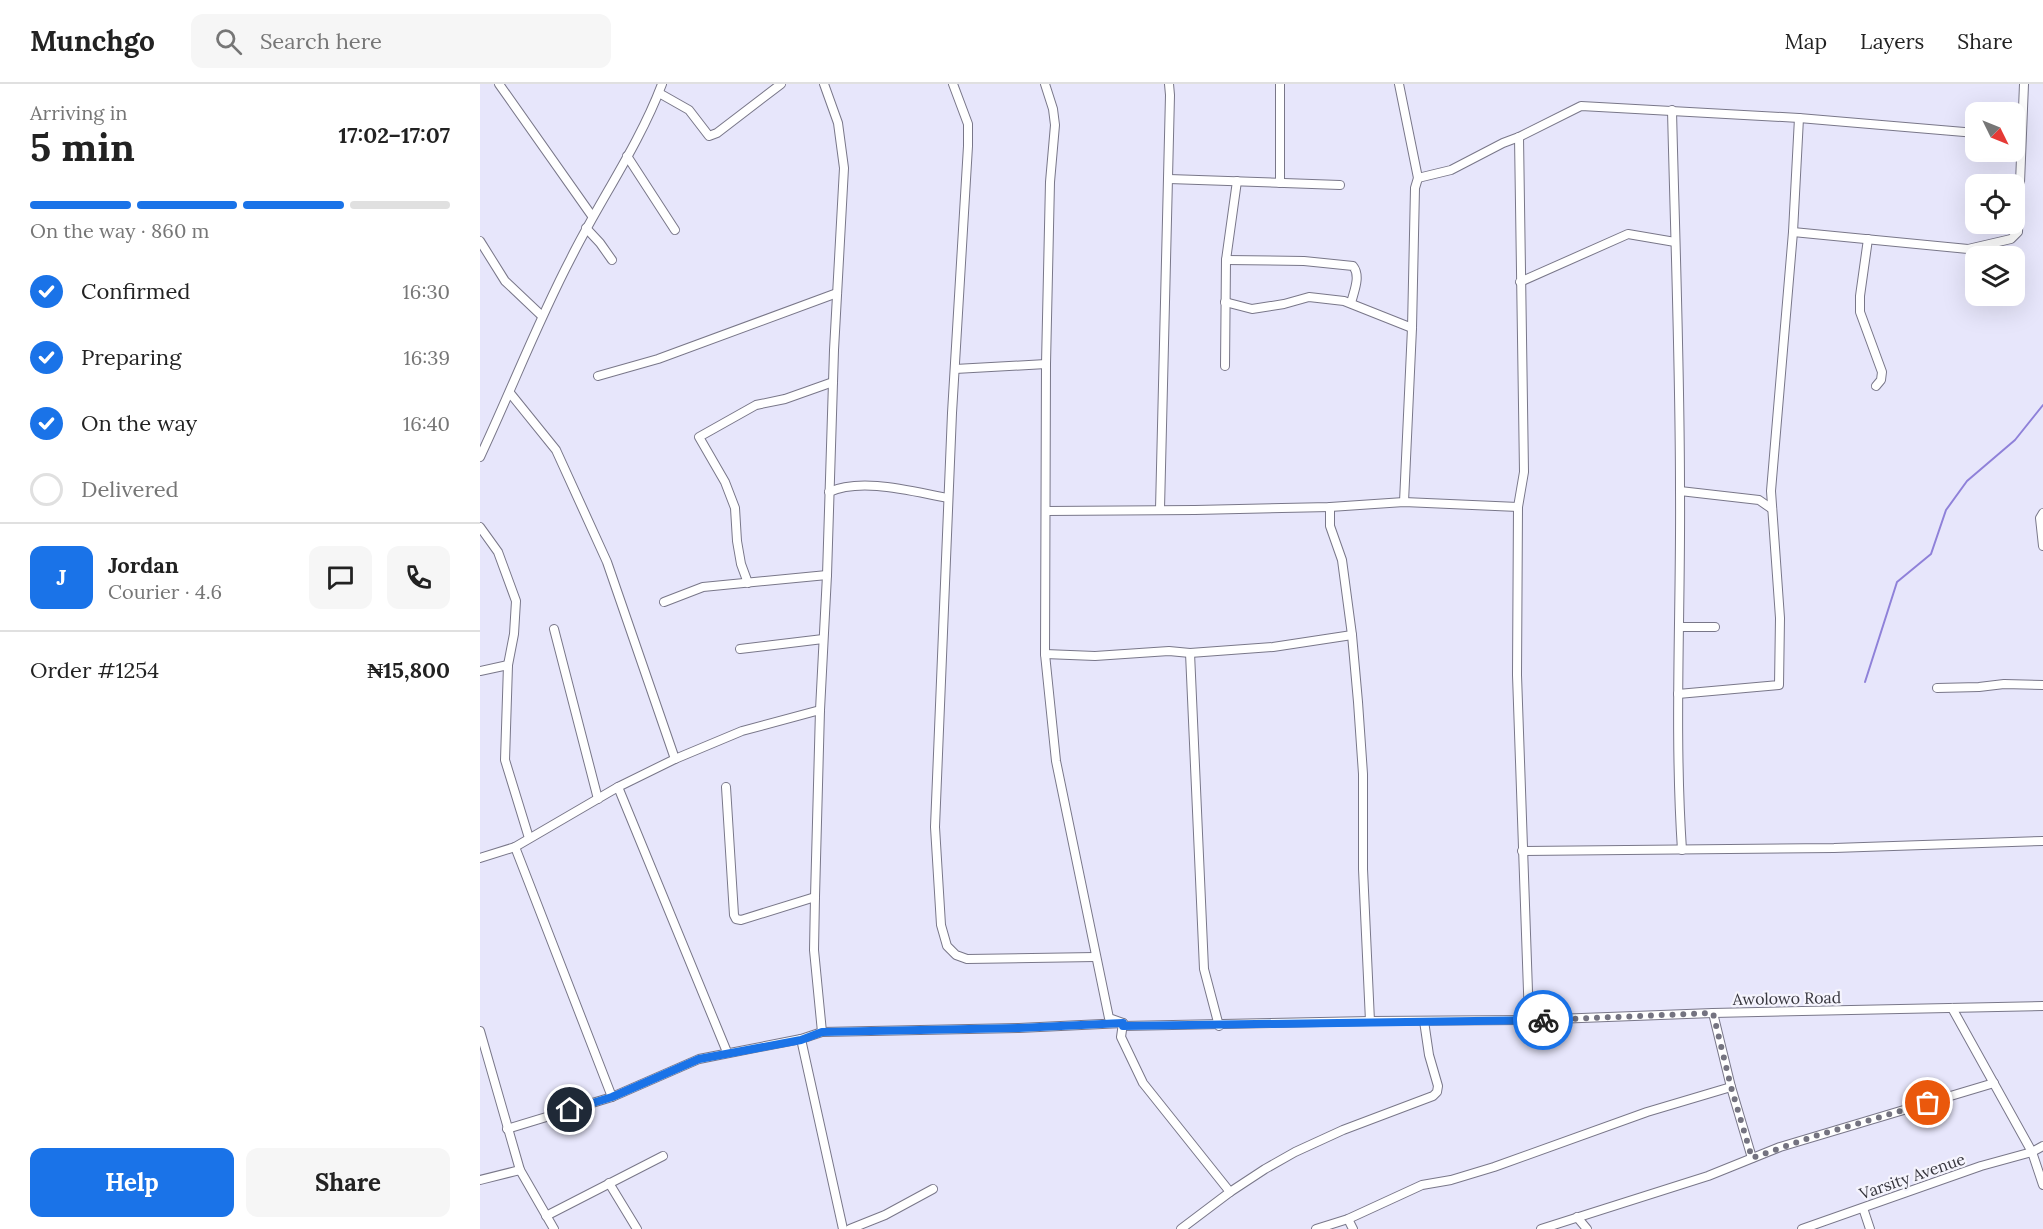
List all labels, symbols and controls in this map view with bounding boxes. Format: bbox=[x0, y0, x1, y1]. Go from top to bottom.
search box bbox=[191, 14, 611, 68]
text: Munchgo bbox=[30, 23, 155, 59]
icon: search bbox=[212, 25, 245, 58]
text: Search here bbox=[260, 27, 382, 55]
text: Map bbox=[1784, 28, 1827, 55]
text: Layers bbox=[1860, 28, 1924, 55]
text: Share bbox=[1957, 28, 2013, 55]
text: Arriving in bbox=[30, 100, 127, 125]
north arrow bbox=[1965, 102, 2025, 162]
map controls bbox=[1965, 102, 2025, 306]
text: 17:02–17:07 bbox=[338, 121, 450, 149]
text: 5 min bbox=[30, 122, 135, 172]
button: locate bbox=[1965, 174, 2025, 234]
text: On the way · 860 m bbox=[30, 218, 209, 243]
button: layers bbox=[1965, 246, 2025, 306]
icon: check bbox=[30, 275, 63, 308]
text: Confirmed bbox=[81, 277, 190, 305]
text: 16:30 bbox=[403, 279, 450, 304]
icon: check bbox=[30, 341, 63, 374]
text: Preparing bbox=[81, 343, 181, 371]
text: 16:39 bbox=[403, 345, 450, 370]
icon: check bbox=[30, 407, 63, 440]
text: On the way bbox=[81, 409, 197, 437]
text: 16:40 bbox=[403, 411, 450, 436]
text: Delivered bbox=[81, 475, 179, 503]
button: chat bbox=[309, 546, 372, 609]
button: phone bbox=[387, 546, 450, 609]
text: Jordan bbox=[108, 551, 179, 579]
text: J bbox=[57, 563, 66, 591]
text: Courier · 4.6 bbox=[108, 579, 222, 604]
text: Order #1254 bbox=[30, 656, 159, 684]
text: ₦15,800 bbox=[367, 656, 450, 684]
street label: Awolowo Road bbox=[1732, 987, 1842, 1009]
courier bbox=[1513, 990, 1573, 1050]
icon: bike bbox=[1527, 1004, 1560, 1037]
pin bbox=[1902, 1077, 1953, 1128]
pin bbox=[544, 1084, 595, 1135]
icon: bag bbox=[1911, 1086, 1944, 1119]
icon: home bbox=[553, 1093, 586, 1126]
button: Help bbox=[30, 1148, 234, 1217]
button: Share bbox=[246, 1148, 450, 1217]
street label: Varsity Avenue bbox=[1856, 1148, 1968, 1204]

